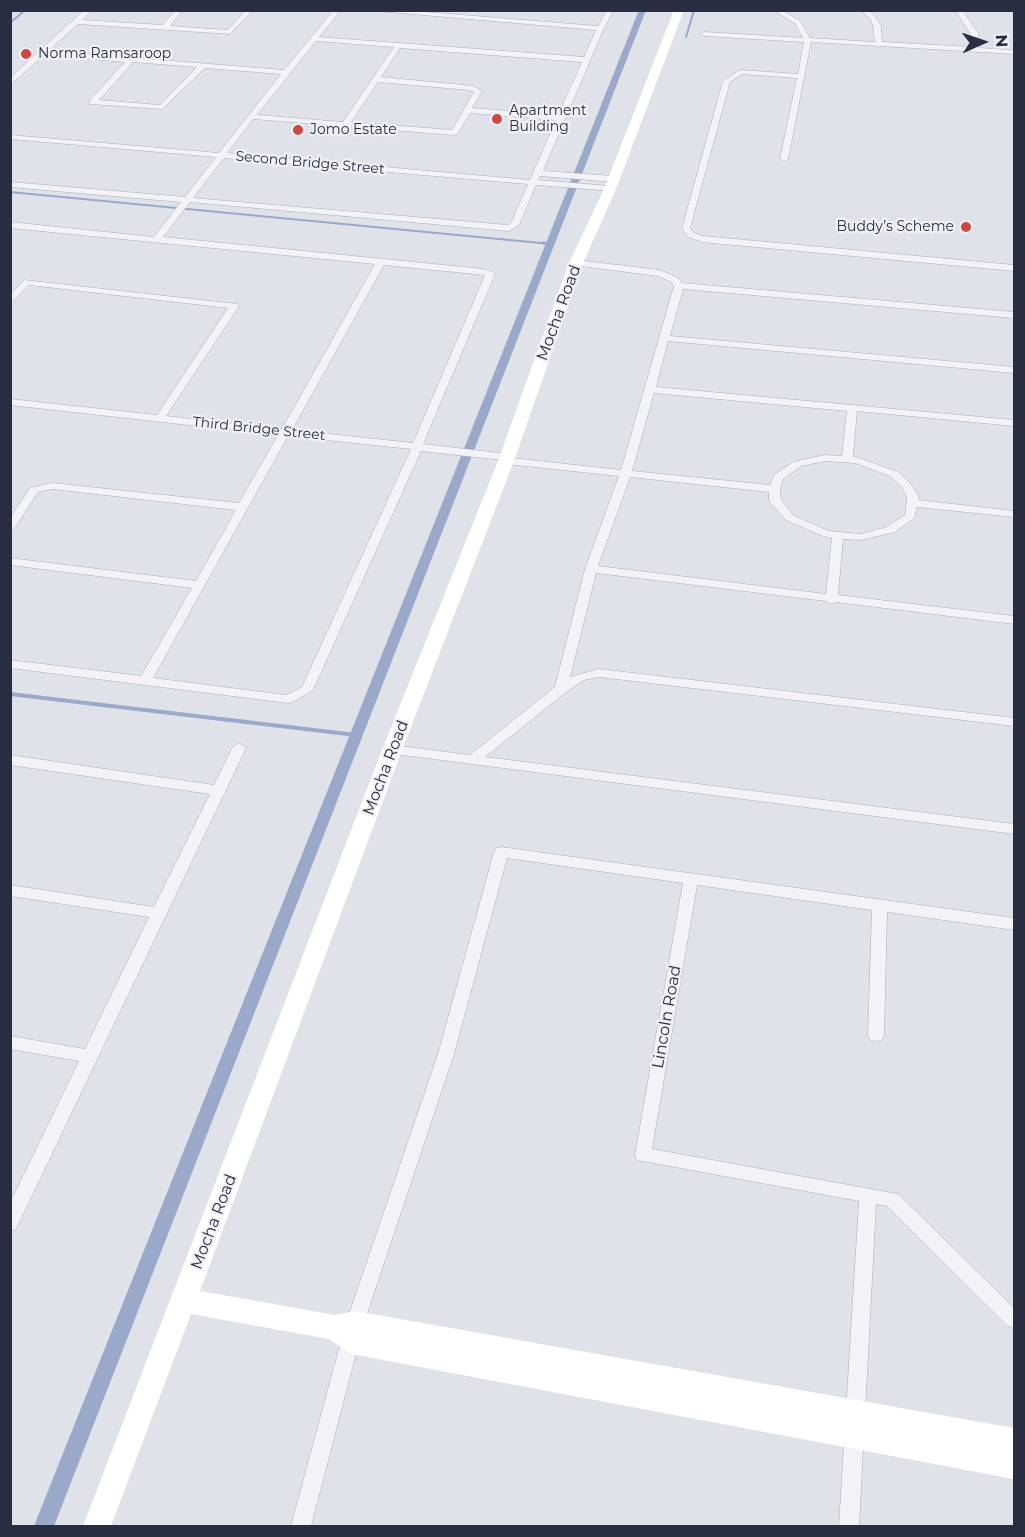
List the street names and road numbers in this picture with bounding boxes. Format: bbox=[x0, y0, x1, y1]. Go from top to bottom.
street label: Second Bridge Street bbox=[235, 148, 385, 178]
street label: Mocha Road bbox=[533, 263, 585, 363]
street label: Third Bridge Street bbox=[192, 414, 326, 444]
street label: Mocha Road bbox=[359, 718, 413, 818]
street label: Lincoln Road bbox=[648, 964, 686, 1070]
street label: Mocha Road bbox=[187, 1172, 241, 1272]

